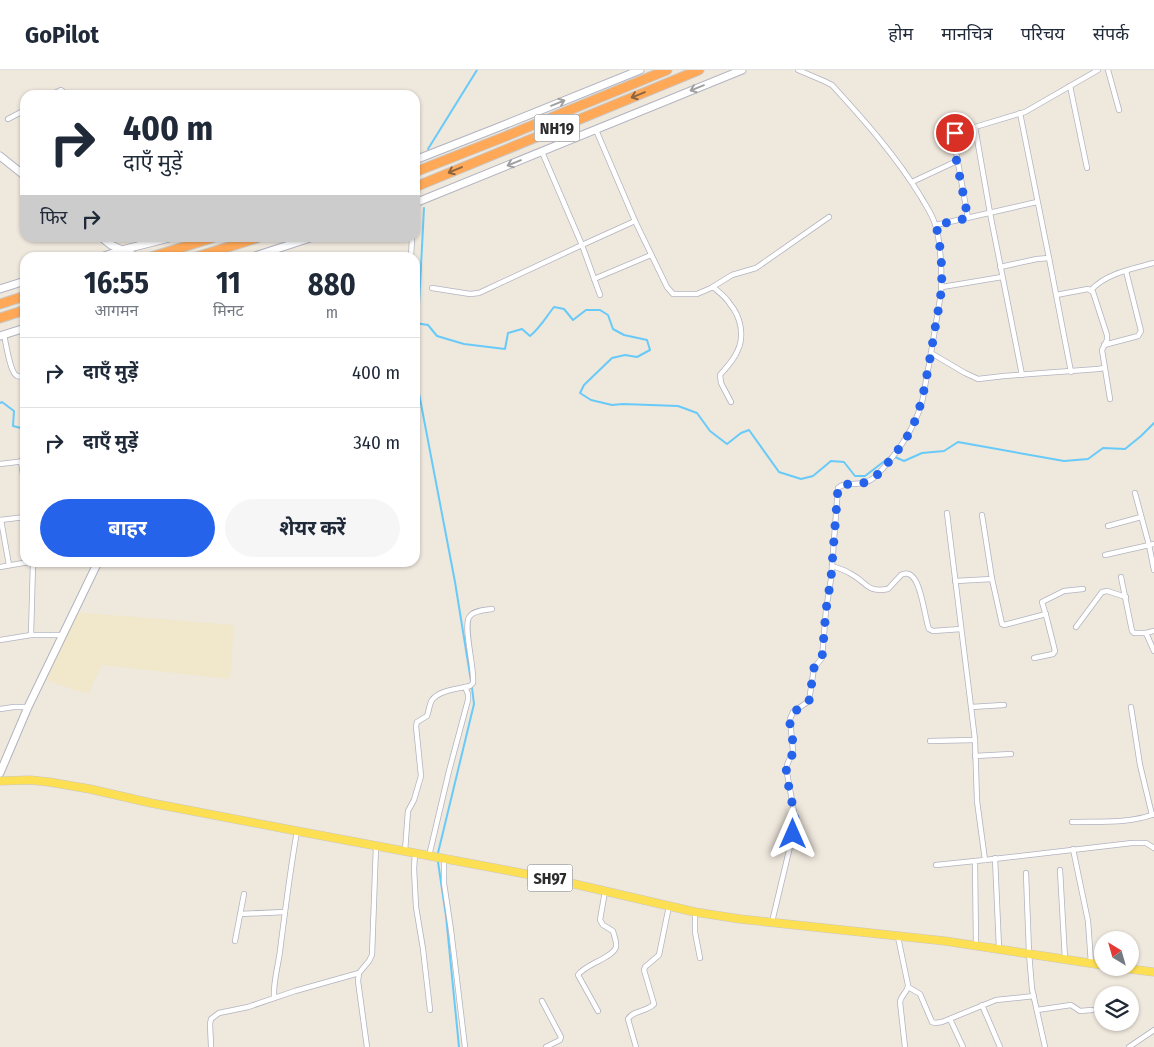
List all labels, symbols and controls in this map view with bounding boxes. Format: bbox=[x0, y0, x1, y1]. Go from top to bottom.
text: GoPilot bbox=[25, 21, 99, 49]
text: होम bbox=[888, 23, 913, 45]
text: मानचित्र bbox=[941, 23, 993, 45]
text: परिचय bbox=[1021, 23, 1065, 45]
text: संपर्क bbox=[1093, 23, 1129, 45]
one-way arrow bbox=[689, 85, 704, 94]
one-way arrow bbox=[631, 91, 646, 100]
one-way arrow bbox=[550, 98, 565, 108]
text: 400 m bbox=[123, 107, 213, 149]
icon: right bbox=[40, 110, 105, 175]
pin bbox=[934, 112, 976, 154]
road number: NH19 bbox=[534, 114, 580, 142]
icon: arrive bbox=[941, 119, 969, 147]
text: दाएँ मुड़ें bbox=[123, 149, 183, 176]
one-way arrow bbox=[507, 159, 522, 168]
one-way arrow bbox=[448, 166, 463, 176]
icon: right bbox=[77, 205, 105, 233]
text: फिर bbox=[40, 206, 67, 229]
text: 16:55 bbox=[84, 265, 149, 301]
text: 11 bbox=[216, 265, 241, 301]
text: 880 bbox=[308, 267, 356, 303]
text: आगमन bbox=[95, 301, 138, 320]
text: मिनट bbox=[213, 301, 244, 320]
text: m bbox=[326, 303, 338, 322]
icon: right bbox=[40, 359, 68, 387]
text: दाएँ मुड़ें bbox=[83, 360, 138, 383]
text: 400 m bbox=[352, 361, 400, 384]
icon: right bbox=[40, 429, 68, 457]
text: दाएँ मुड़ें bbox=[83, 430, 138, 453]
text: 340 m bbox=[353, 431, 400, 454]
button: बाहर bbox=[40, 499, 215, 557]
button: शेयर करें bbox=[225, 499, 400, 557]
position arrow bbox=[766, 807, 818, 859]
road number: SH97 bbox=[528, 864, 572, 891]
north arrow bbox=[1094, 931, 1139, 976]
map controls bbox=[1094, 931, 1139, 1031]
button: layers bbox=[1094, 986, 1139, 1031]

